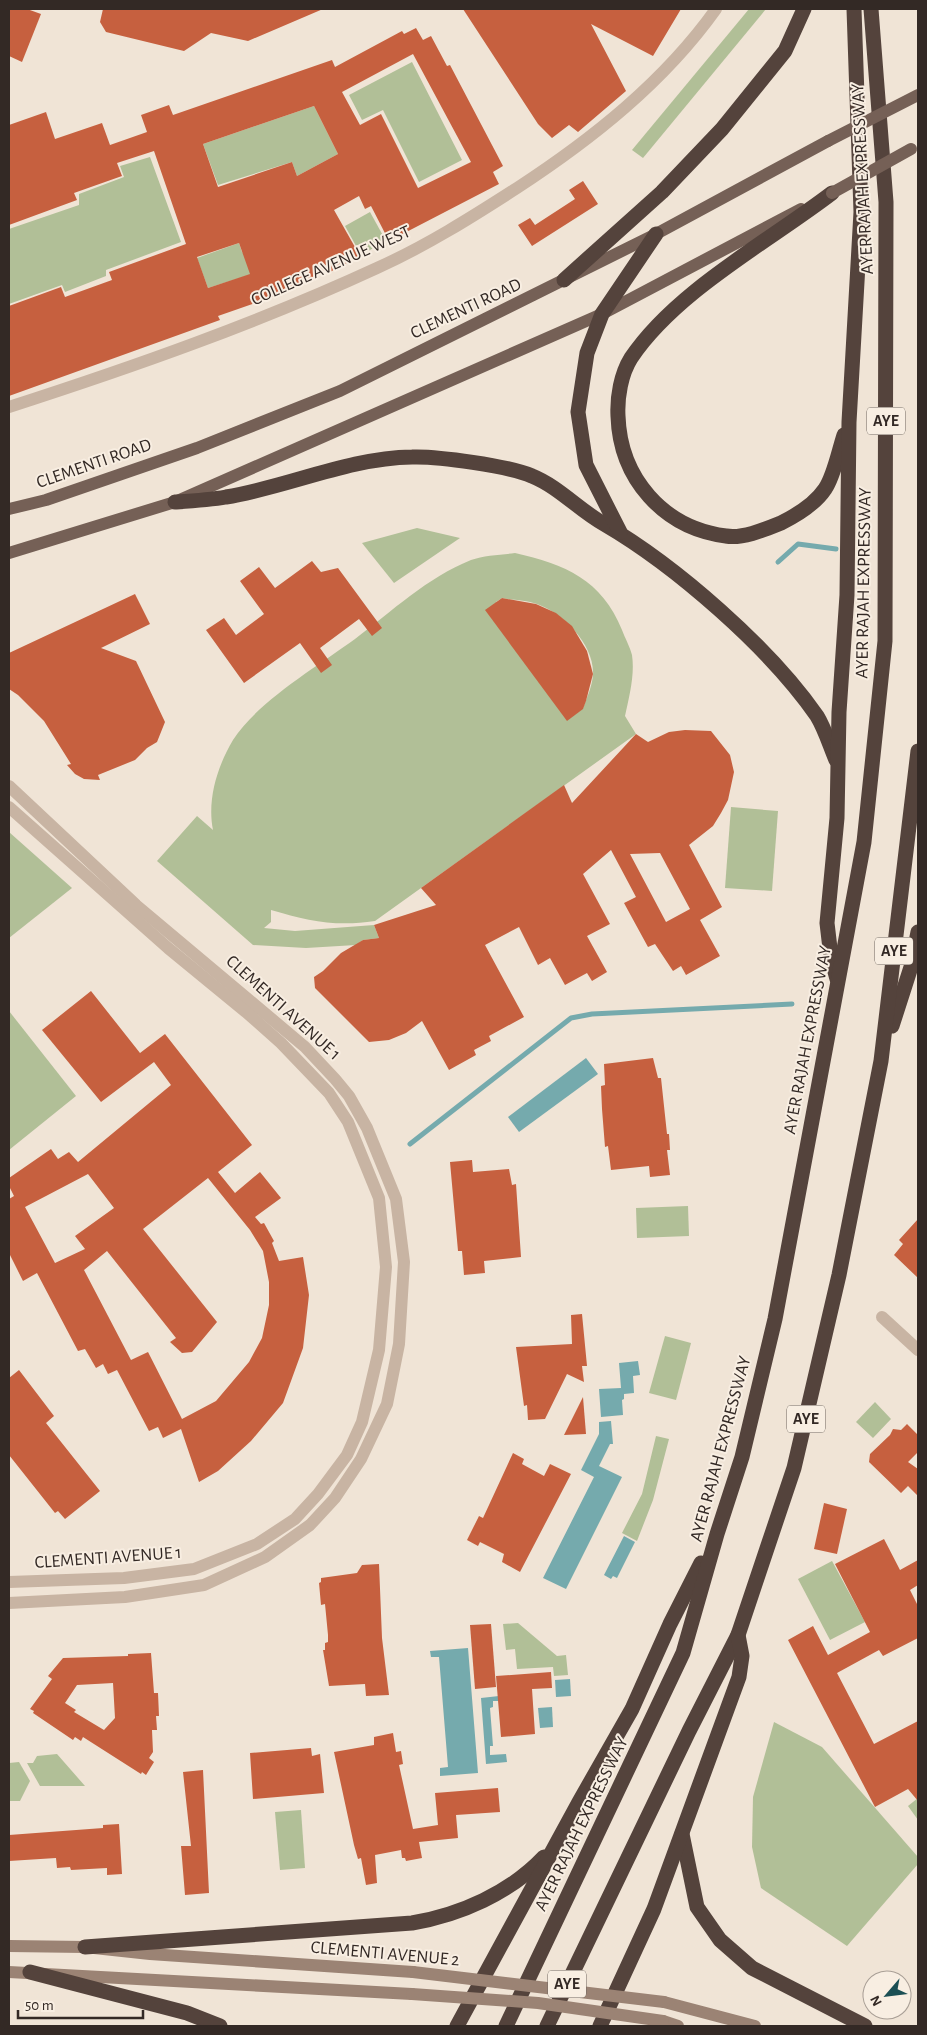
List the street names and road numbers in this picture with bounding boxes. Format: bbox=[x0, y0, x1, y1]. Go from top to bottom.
street label: AYER RAJAH EXPRESSWAY bbox=[849, 82, 877, 275]
street label: COLLEGE AVENUE WEST bbox=[249, 223, 414, 309]
street label: CLEMENTI ROAD bbox=[408, 275, 524, 343]
road number: AYE bbox=[867, 408, 905, 434]
street label: CLEMENTI ROAD bbox=[34, 436, 154, 492]
street label: AYER RAJAH EXPRESSWAY bbox=[853, 487, 875, 679]
road number: AYE bbox=[875, 938, 913, 964]
street label: AYER RAJAH EXPRESSWAY bbox=[781, 944, 835, 1136]
street label: CLEMENTI AVENUE 1 bbox=[222, 952, 344, 1064]
street label: AYER RAJAH EXPRESSWAY bbox=[688, 1354, 755, 1544]
road number: AYE bbox=[787, 1406, 825, 1432]
street label: CLEMENTI AVENUE 1 bbox=[34, 1544, 182, 1572]
street label: AYER RAJAH EXPRESSWAY bbox=[532, 1734, 632, 1914]
street label: CLEMENTI AVENUE 2 bbox=[310, 1939, 460, 1969]
road number: AYE bbox=[548, 1970, 586, 1998]

